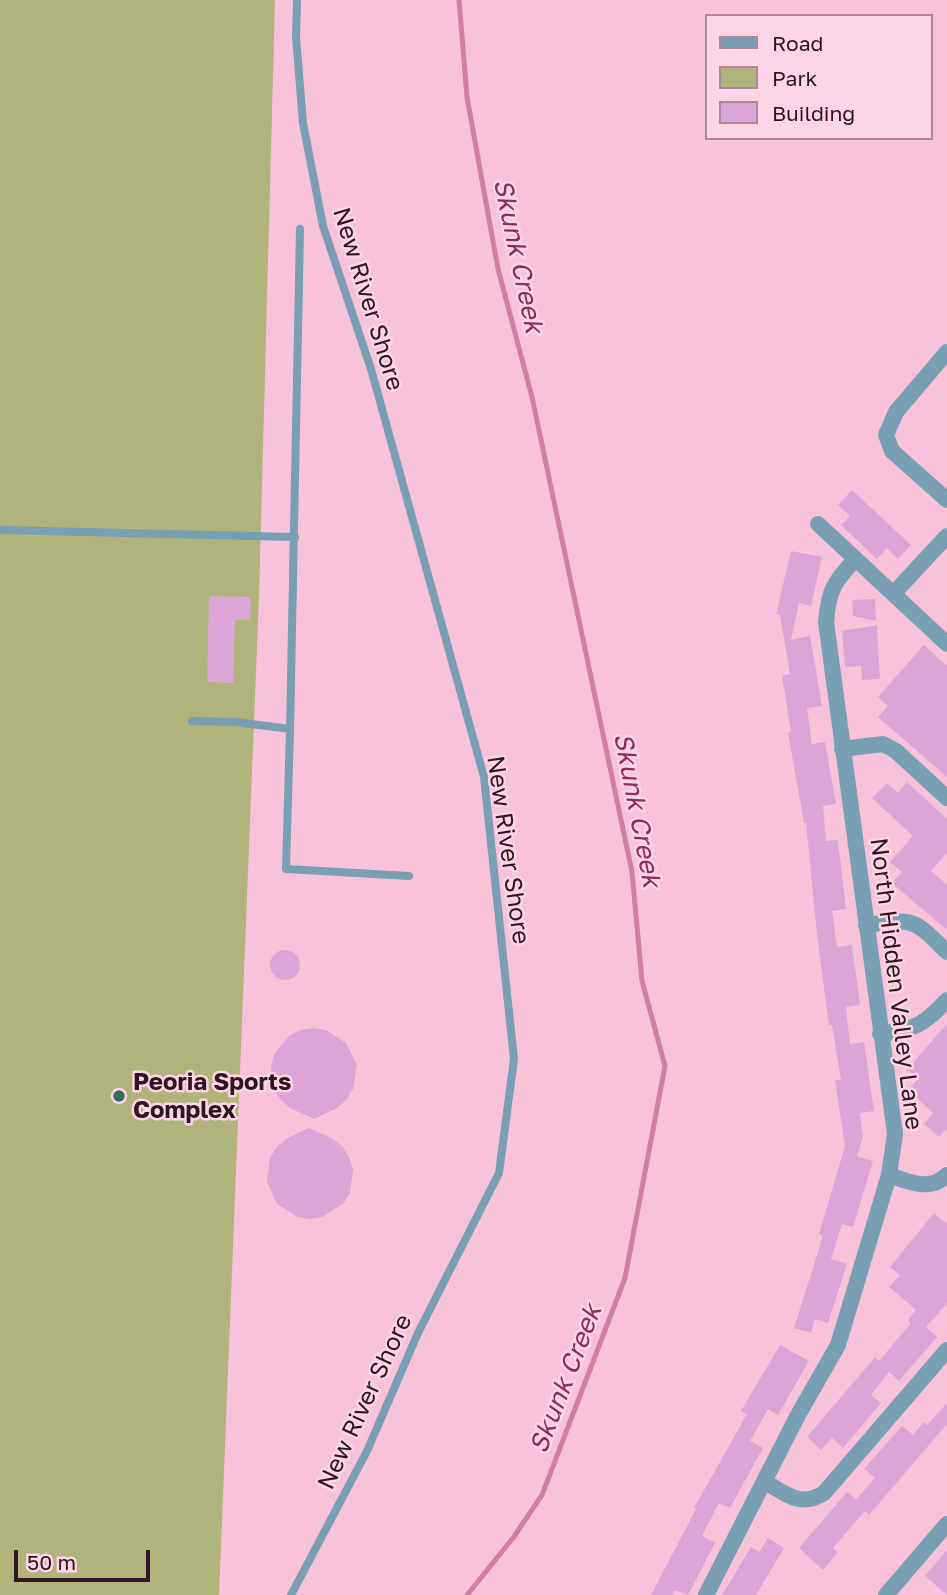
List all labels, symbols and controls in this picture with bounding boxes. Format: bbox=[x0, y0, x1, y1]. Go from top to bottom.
legend bbox=[706, 14, 933, 140]
text: Road bbox=[772, 30, 823, 56]
text: Park bbox=[772, 65, 817, 91]
text: Building bbox=[772, 100, 855, 126]
water label: Skunk Creek bbox=[486, 176, 550, 336]
street label: New River Shore bbox=[326, 204, 410, 394]
water label: Skunk Creek bbox=[607, 730, 667, 890]
street label: New River Shore bbox=[481, 754, 535, 946]
street label: North Hidden Valley Lane bbox=[864, 836, 928, 1132]
place label: Peoria Sports Complex bbox=[133, 1068, 291, 1124]
marker: Peoria Sports Complex bbox=[111, 1088, 127, 1104]
water label: Skunk Creek bbox=[523, 1300, 609, 1458]
street label: New River Shore bbox=[312, 1310, 418, 1494]
scale bar bbox=[18, 1536, 154, 1580]
text: 50 m bbox=[27, 1549, 76, 1575]

